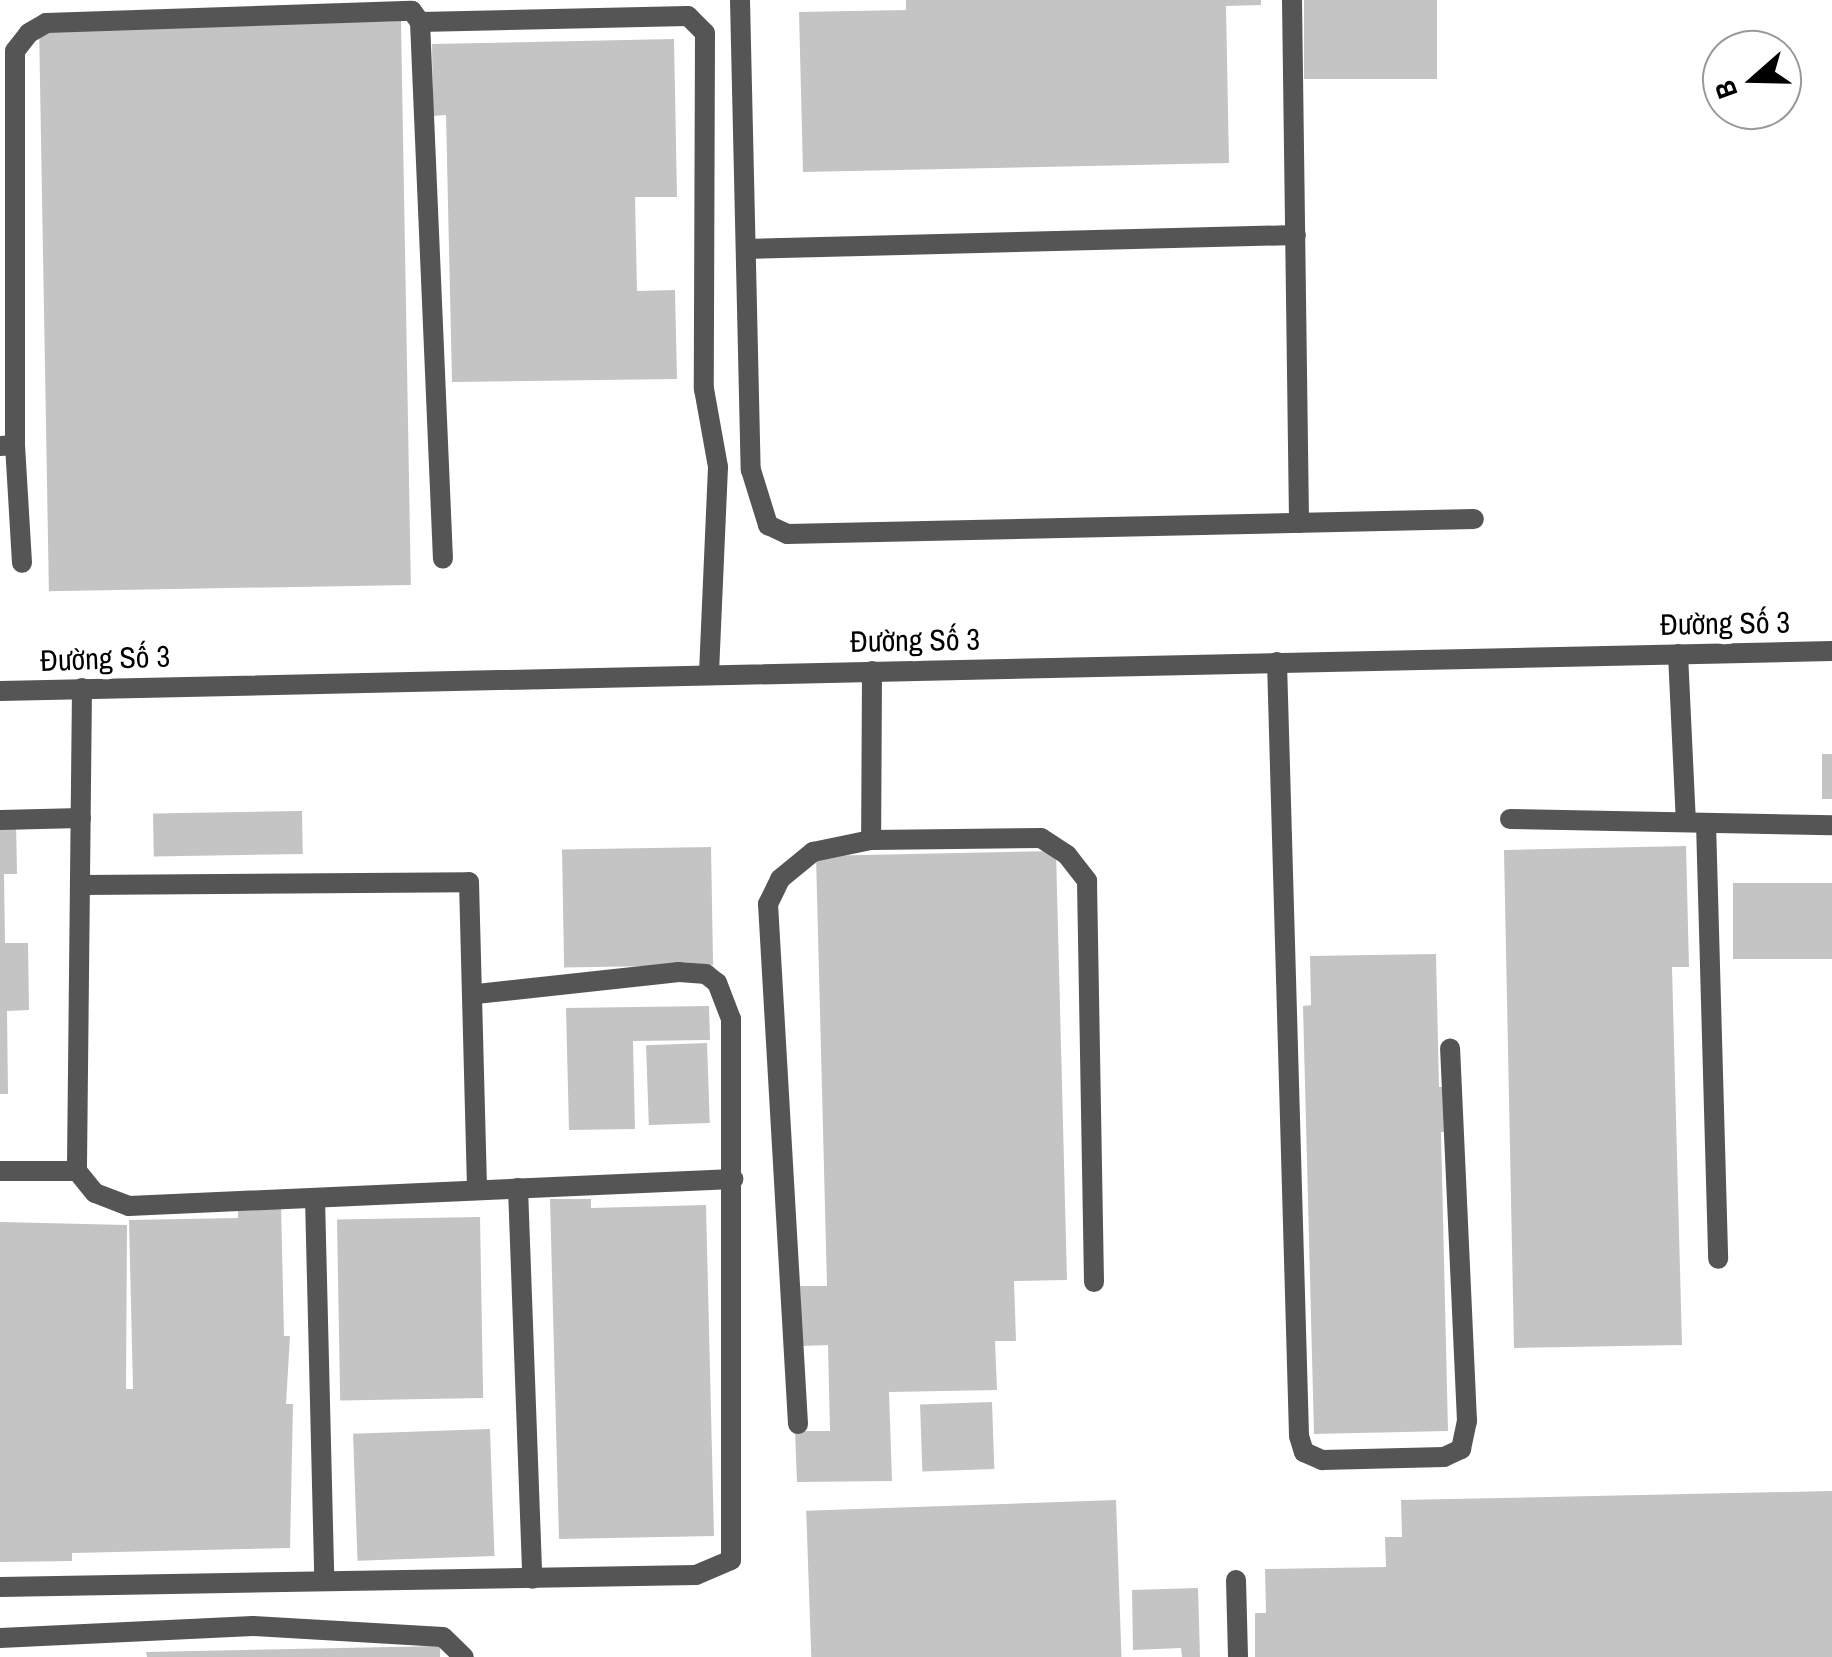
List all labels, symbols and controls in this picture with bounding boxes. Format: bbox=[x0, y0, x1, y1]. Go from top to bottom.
north arrow bbox=[1702, 30, 1802, 130]
text: B bbox=[1705, 75, 1746, 104]
street label: Đường Số 3 bbox=[1660, 604, 1790, 642]
street label: Đường Số 3 bbox=[850, 621, 980, 659]
street label: Đường Số 3 bbox=[39, 638, 171, 678]

